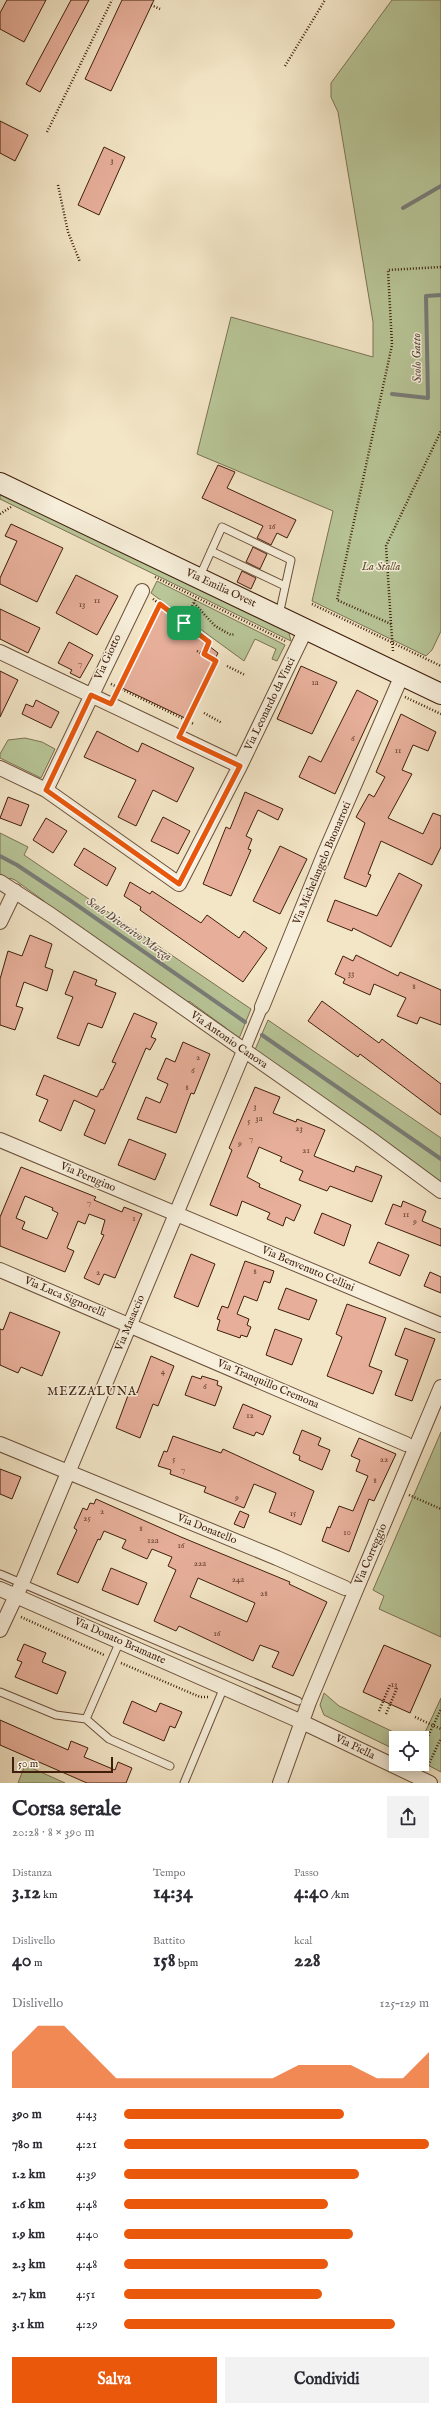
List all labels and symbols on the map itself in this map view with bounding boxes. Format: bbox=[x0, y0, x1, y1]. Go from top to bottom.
house number: 3 bbox=[110, 155, 114, 166]
water label: Scolo Gatto bbox=[409, 333, 425, 383]
house number: 16 bbox=[268, 521, 276, 532]
park label: La Stalla bbox=[361, 560, 400, 574]
street label: Via Emilia Ovest bbox=[183, 565, 259, 611]
house number: 11 bbox=[94, 595, 100, 606]
house number: 13 bbox=[79, 599, 85, 610]
pin bbox=[167, 606, 201, 640]
street label: Via Giotto bbox=[91, 632, 125, 683]
street label: Via Leonardo da Vinci bbox=[241, 655, 299, 754]
house number: 7 bbox=[78, 658, 82, 669]
house number: 1a bbox=[311, 677, 319, 688]
house number: 6 bbox=[351, 733, 355, 744]
house number: 11 bbox=[395, 745, 401, 756]
street label: Via Michelangelo Buonarroti bbox=[289, 799, 354, 928]
water label: Scolo Diversivo Muzza bbox=[83, 894, 175, 964]
house number: 33 bbox=[348, 968, 354, 979]
house number: 8 bbox=[412, 981, 416, 992]
street label: Via Antonio Canova bbox=[187, 1008, 271, 1072]
house number: 2 bbox=[196, 1052, 200, 1063]
house number: 6 bbox=[191, 1065, 195, 1076]
house number: 8 bbox=[185, 1082, 189, 1093]
house number: 3 bbox=[253, 1101, 257, 1112]
house number: 3a bbox=[255, 1113, 263, 1124]
house number: 5 bbox=[247, 1116, 251, 1127]
house number: 23 bbox=[295, 1123, 303, 1134]
house number: 7 bbox=[249, 1133, 253, 1144]
house number: 9 bbox=[237, 1138, 242, 1149]
house number: 21 bbox=[302, 1145, 310, 1156]
street label: Via Perugino bbox=[57, 1159, 118, 1195]
house number: 7 bbox=[87, 1197, 91, 1208]
house number: 11 bbox=[403, 1209, 409, 1220]
house number: 1 bbox=[132, 1213, 136, 1224]
house number: 9 bbox=[412, 1216, 417, 1227]
street label: Via Benvenuto Cellini bbox=[259, 1243, 357, 1295]
house number: 8 bbox=[253, 1266, 257, 1277]
house number: 2 bbox=[96, 1267, 100, 1278]
street label: Via Luca Signorelli bbox=[21, 1273, 108, 1320]
street label: Via Masaccio bbox=[112, 1293, 148, 1354]
street label: Via Tranquillo Cremona bbox=[214, 1356, 321, 1412]
house number: 4 bbox=[161, 1366, 166, 1377]
house number: 6 bbox=[203, 1381, 207, 1392]
district label: MEZZALUNA bbox=[47, 1384, 137, 1399]
house number: 12 bbox=[246, 1410, 254, 1421]
house number: 5 bbox=[172, 1454, 176, 1465]
house number: 22 bbox=[380, 1454, 388, 1465]
house number: 7 bbox=[181, 1464, 185, 1475]
house number: 8 bbox=[373, 1475, 377, 1486]
house number: 9 bbox=[234, 1492, 239, 1503]
house number: 2 bbox=[100, 1506, 104, 1517]
house number: 15 bbox=[290, 1508, 297, 1519]
street label: Via Donatello bbox=[174, 1510, 239, 1547]
house number: 25 bbox=[83, 1513, 91, 1524]
street label: Via Correggio bbox=[351, 1521, 390, 1588]
house number: 8 bbox=[139, 1523, 143, 1534]
house number: 10 bbox=[343, 1527, 351, 1538]
house number: 12a bbox=[147, 1535, 159, 1546]
house number: 16 bbox=[177, 1540, 185, 1551]
house number: 22a bbox=[194, 1558, 206, 1569]
house number: 24a bbox=[232, 1574, 244, 1585]
house number: 28 bbox=[260, 1588, 268, 1599]
street label: Via Donato Bramante bbox=[71, 1614, 168, 1667]
house number: 16 bbox=[213, 1628, 221, 1639]
house number: 13 bbox=[391, 1679, 397, 1690]
street label: Via Piella bbox=[332, 1731, 377, 1763]
scale bar bbox=[12, 1755, 113, 1774]

